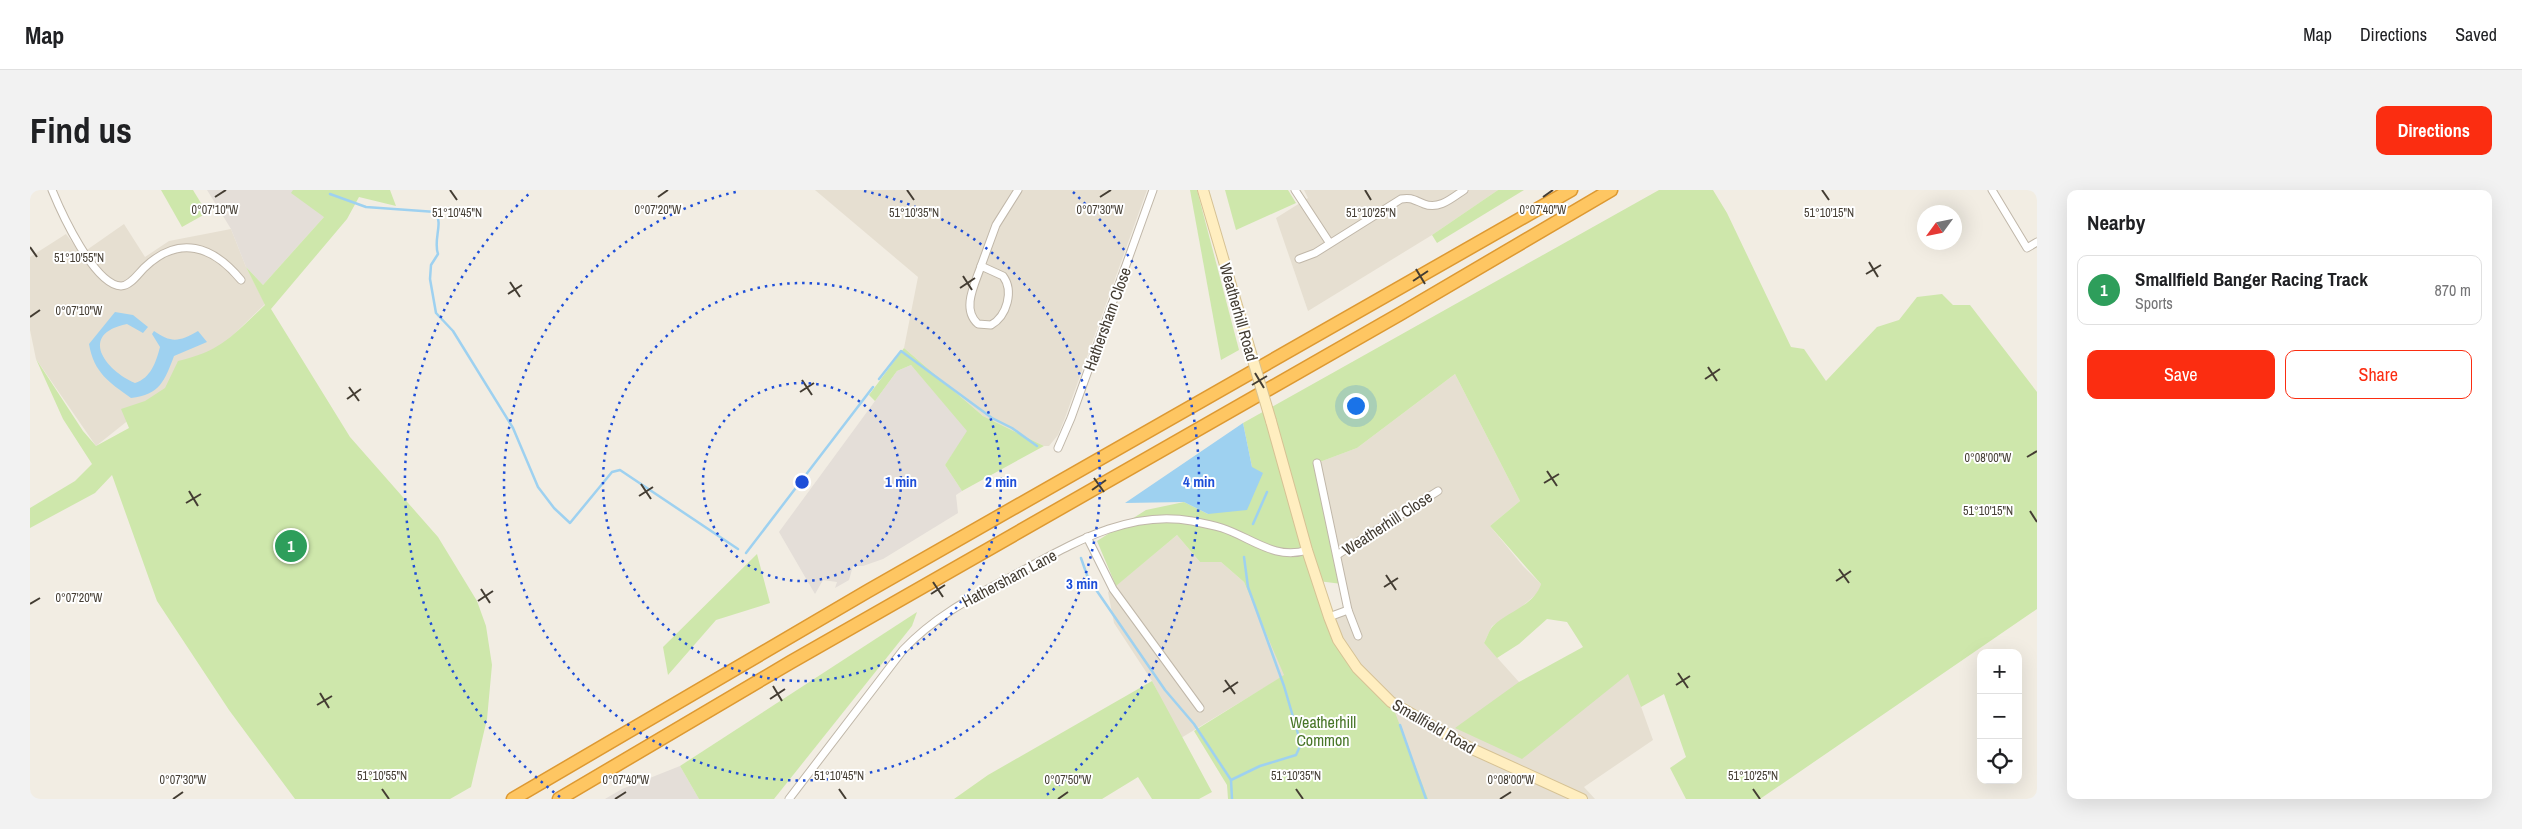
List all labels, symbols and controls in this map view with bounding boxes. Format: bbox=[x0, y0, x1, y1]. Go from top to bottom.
text: Map bbox=[25, 19, 64, 51]
text: Map bbox=[2303, 22, 2332, 47]
text: Directions bbox=[2360, 22, 2427, 47]
text: Saved bbox=[2455, 22, 2497, 47]
button: Directions bbox=[2376, 106, 2492, 155]
text: Find us bbox=[30, 107, 132, 154]
text: 0°07'10"W bbox=[192, 202, 239, 218]
text: 0°07'20"W bbox=[635, 202, 682, 218]
text: 0°07'30"W bbox=[1077, 202, 1124, 218]
text: 0°07'40"W bbox=[1520, 202, 1567, 218]
text: 51°10'45"N bbox=[432, 205, 482, 221]
text: 51°10'35"N bbox=[889, 205, 939, 221]
text: 51°10'25"N bbox=[1346, 205, 1396, 221]
text: 51°10'15"N bbox=[1804, 205, 1854, 221]
north arrow bbox=[1917, 205, 1962, 250]
text: Nearby bbox=[2087, 208, 2145, 237]
text: 51°10'55"N bbox=[54, 250, 104, 266]
street label: Weatherhill Road bbox=[1214, 260, 1264, 364]
street label: Hathersham Close bbox=[1078, 264, 1136, 374]
text: Smallfield Banger Racing Track bbox=[2135, 266, 2368, 292]
text: 1 bbox=[2100, 279, 2108, 301]
text: 870 m bbox=[2435, 279, 2471, 301]
text: Sports bbox=[2135, 292, 2173, 314]
text: 0°07'10"W bbox=[56, 303, 103, 319]
button: Save bbox=[2087, 350, 2275, 399]
button: Share bbox=[2285, 350, 2472, 399]
your location bbox=[1343, 393, 1369, 419]
text: 0°08'00"W bbox=[1965, 450, 2012, 466]
text: 1 min bbox=[885, 471, 917, 492]
text: 2 min bbox=[985, 471, 1017, 492]
text: 4 min bbox=[1183, 471, 1215, 492]
centre of rings bbox=[793, 473, 811, 491]
street label: Weatherhill Close bbox=[1338, 486, 1436, 560]
text: 51°10'15"N bbox=[1963, 503, 2013, 519]
pin: 1 bbox=[275, 527, 307, 565]
street label: Hathersham Lane bbox=[958, 544, 1060, 612]
text: 3 min bbox=[1066, 573, 1098, 594]
text: 0°07'20"W bbox=[56, 590, 103, 606]
map controls bbox=[1977, 649, 2022, 784]
button: + bbox=[1977, 649, 2022, 694]
street label: Smallfield Road bbox=[1388, 693, 1480, 759]
button: − bbox=[1977, 694, 2022, 739]
park label: Weatherhill Common bbox=[1290, 711, 1356, 751]
button: locate bbox=[1977, 739, 2022, 784]
text: 51°10'55"N bbox=[357, 768, 407, 784]
text: 51°10'45"N bbox=[814, 768, 864, 784]
text: 51°10'35"N bbox=[1271, 768, 1321, 784]
text: 51°10'25"N bbox=[1728, 768, 1778, 784]
text: 0°07'30"W bbox=[160, 772, 207, 788]
text: 0°07'40"W bbox=[603, 772, 650, 788]
text: 0°07'50"W bbox=[1045, 772, 1092, 788]
text: 0°08'00"W bbox=[1488, 772, 1535, 788]

